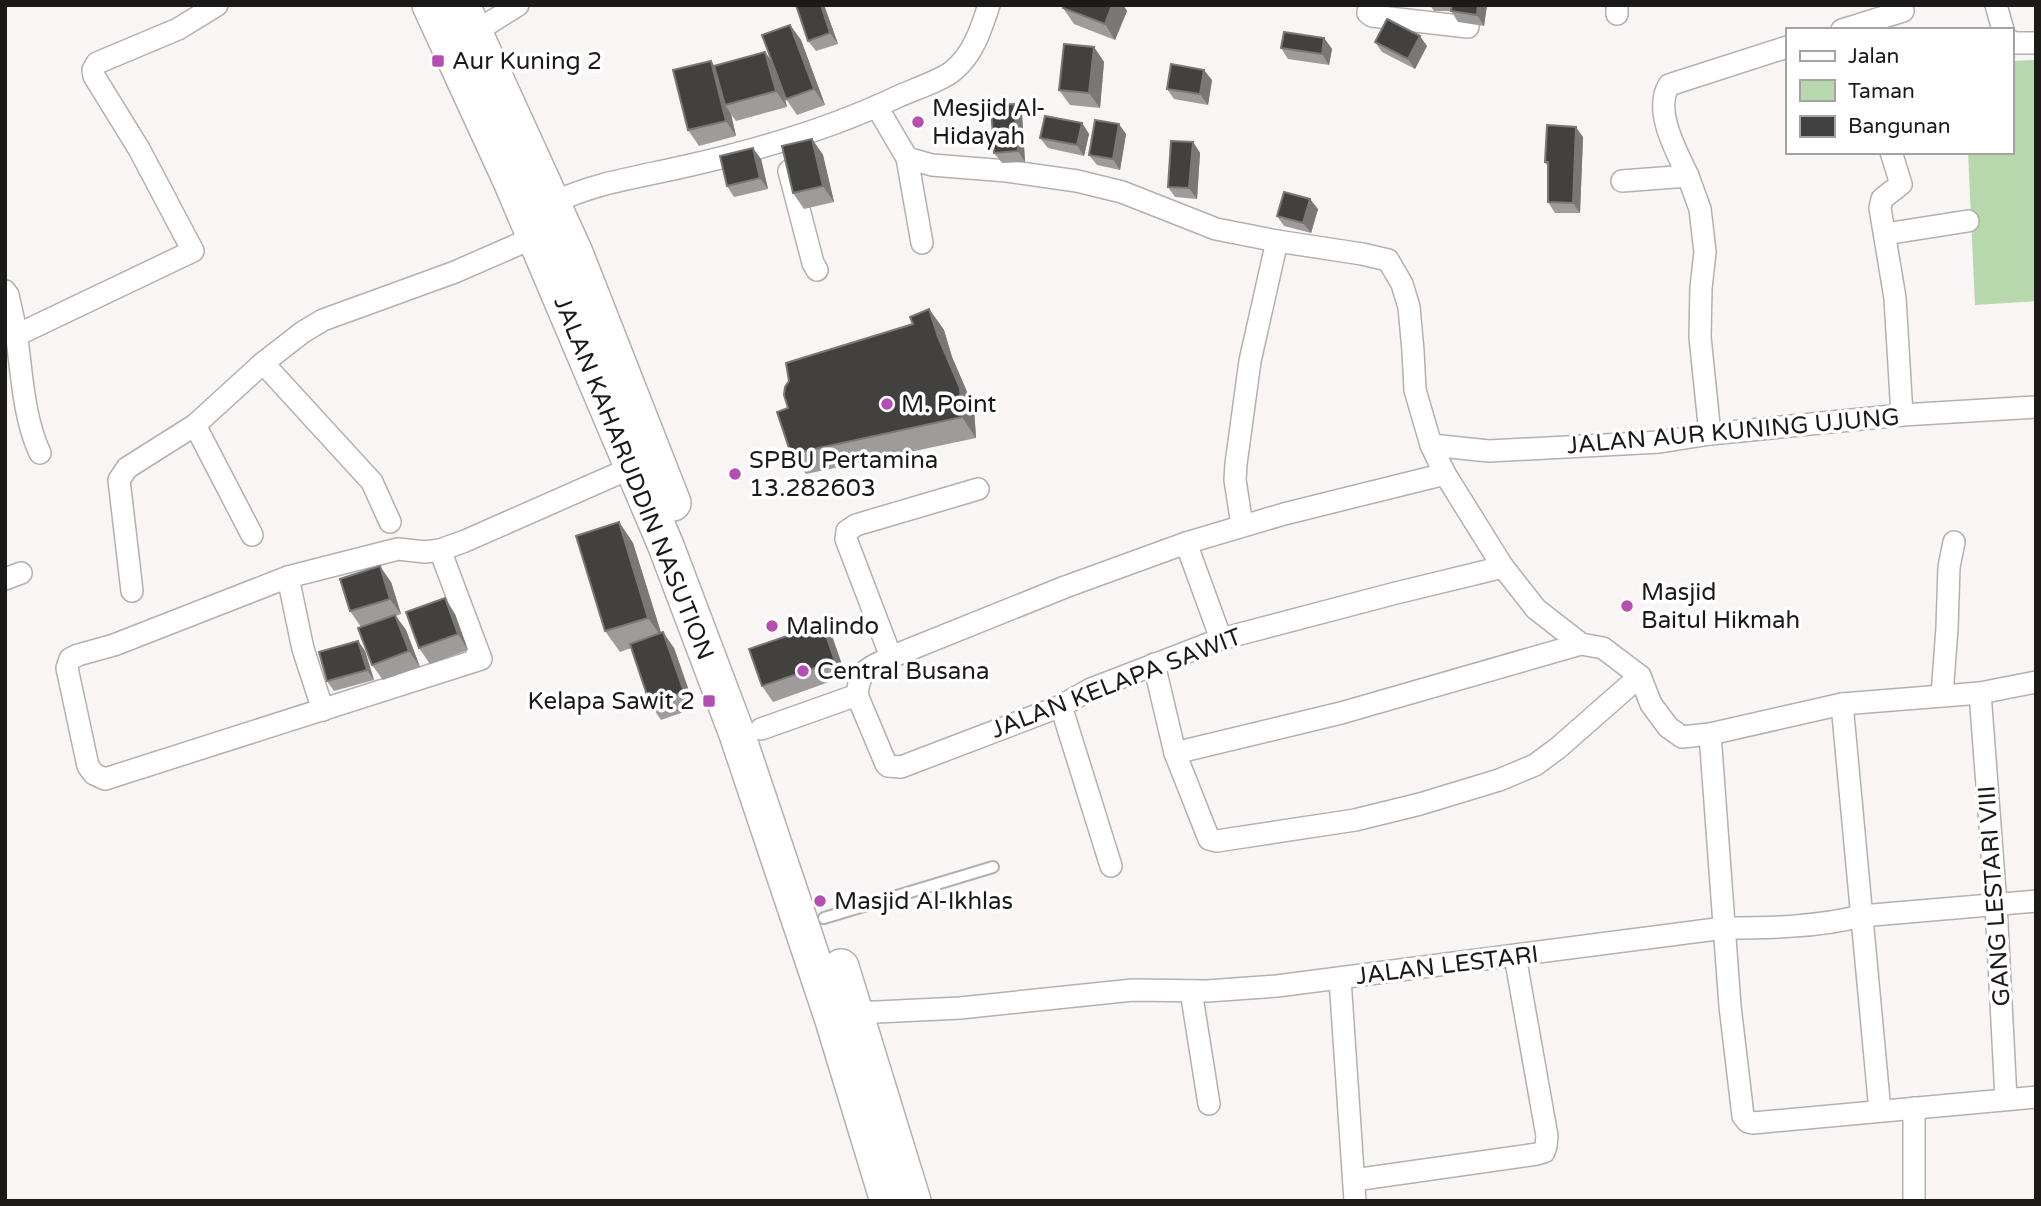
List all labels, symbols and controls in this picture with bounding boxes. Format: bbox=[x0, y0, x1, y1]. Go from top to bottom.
legend bbox=[1786, 28, 2013, 154]
text: Jalan bbox=[1848, 44, 1899, 69]
place label: Aur Kuning 2 bbox=[452, 47, 602, 76]
marker: Aur Kuning 2 bbox=[430, 53, 446, 69]
text: Taman bbox=[1848, 79, 1915, 104]
place label: Mesjid Al- Hidayah bbox=[932, 94, 1046, 151]
marker: Mesjid Al- Hidayah bbox=[910, 114, 926, 130]
text: Bangunan bbox=[1848, 114, 1951, 139]
street label: JALAN KAHARUDDIN NASUTION bbox=[547, 292, 720, 664]
place label: M. Point bbox=[901, 390, 997, 419]
marker: M. Point bbox=[879, 396, 895, 412]
street label: JALAN AUR KUNING UJUNG bbox=[1565, 403, 1901, 460]
place label: SPBU Pertamina 13.282603 bbox=[749, 446, 938, 503]
marker: SPBU Pertamina 13.282603 bbox=[727, 466, 743, 482]
place label: Masjid Baitul Hikmah bbox=[1641, 578, 1800, 635]
marker: Masjid Baitul Hikmah bbox=[1619, 598, 1635, 614]
place label: Malindo bbox=[786, 612, 879, 641]
marker: Malindo bbox=[764, 618, 780, 634]
street label: JALAN KELAPA SAWIT bbox=[987, 622, 1246, 745]
place label: Central Busana bbox=[817, 657, 989, 686]
marker: Central Busana bbox=[795, 663, 811, 679]
place label: Kelapa Sawit 2 bbox=[527, 687, 695, 716]
marker: Kelapa Sawit 2 bbox=[701, 693, 717, 709]
street label: GANG LESTARI VIII bbox=[1972, 785, 2017, 1007]
place label: Masjid Al-Ikhlas bbox=[834, 887, 1013, 916]
marker: Masjid Al-Ikhlas bbox=[812, 893, 828, 909]
street label: JALAN LESTARI bbox=[1354, 940, 1540, 991]

